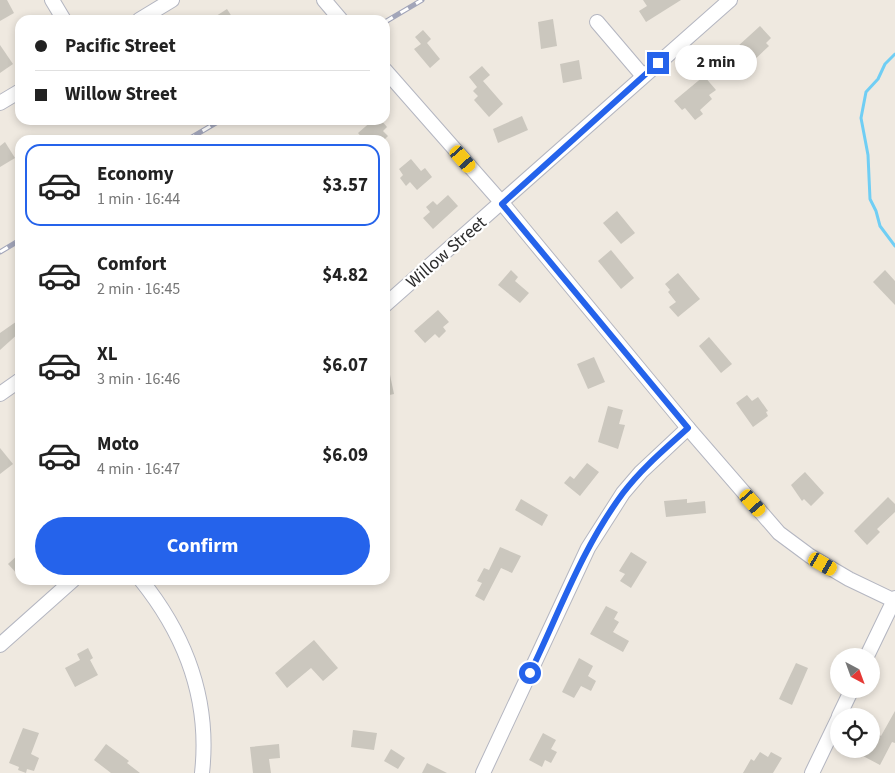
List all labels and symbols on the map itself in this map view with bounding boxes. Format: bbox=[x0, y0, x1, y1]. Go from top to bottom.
callout: 2 min bbox=[676, 46, 758, 80]
route end bbox=[647, 52, 669, 74]
car bbox=[447, 143, 478, 175]
street label: Willow Street bbox=[401, 210, 492, 294]
car bbox=[737, 487, 768, 519]
car bbox=[806, 550, 839, 578]
north arrow bbox=[830, 648, 880, 698]
route start bbox=[519, 662, 541, 684]

